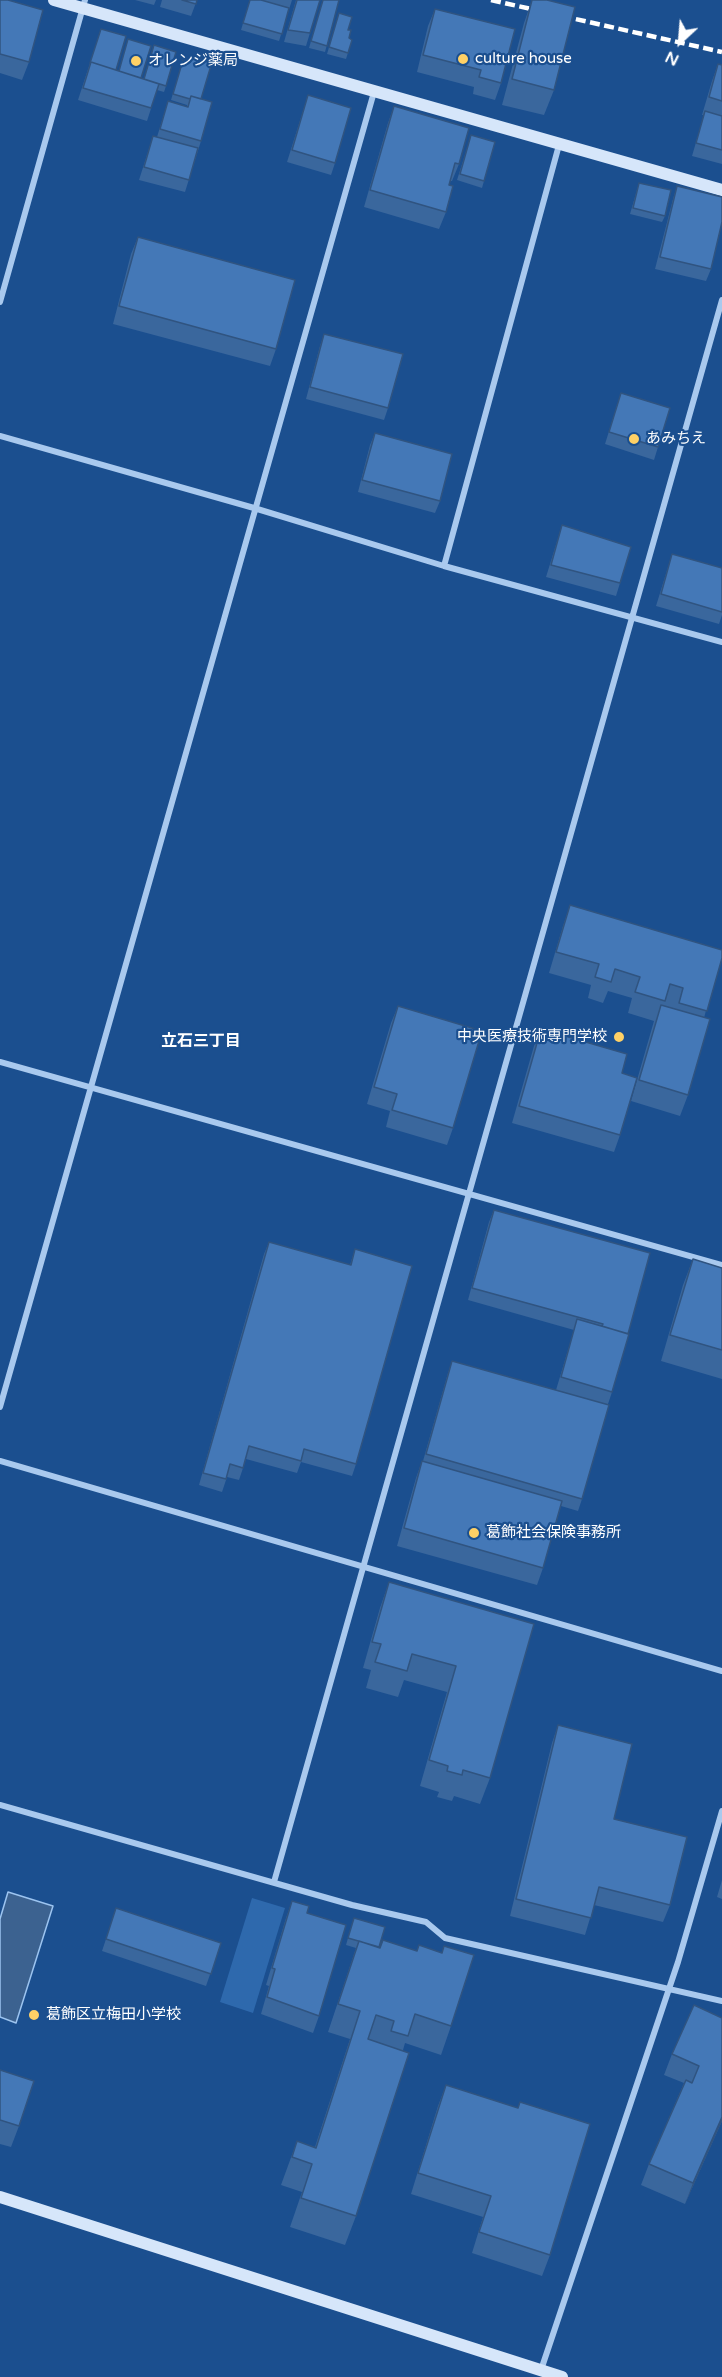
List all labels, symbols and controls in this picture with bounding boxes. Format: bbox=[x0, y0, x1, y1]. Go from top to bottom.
north arrow bbox=[650, 12, 710, 72]
text: N bbox=[662, 46, 682, 70]
place label: culture house bbox=[475, 50, 572, 68]
place label: オレンジ薬局 bbox=[148, 52, 238, 70]
marker: culture house bbox=[456, 52, 470, 66]
marker: オレンジ薬局 bbox=[129, 54, 143, 68]
place label: あみちえ bbox=[646, 430, 706, 448]
marker: あみちえ bbox=[627, 432, 641, 446]
place label: 中央医療技術専門学校 bbox=[457, 1028, 607, 1046]
marker: 中央医療技術専門学校 bbox=[612, 1030, 626, 1044]
district label: 立石三丁目 bbox=[161, 1032, 241, 1052]
place label: 葛飾社会保険事務所 bbox=[486, 1524, 621, 1542]
marker: 葛飾社会保険事務所 bbox=[467, 1526, 481, 1540]
place label: 葛飾区立梅田小学校 bbox=[46, 2006, 181, 2024]
marker: 葛飾区立梅田小学校 bbox=[27, 2008, 41, 2022]

